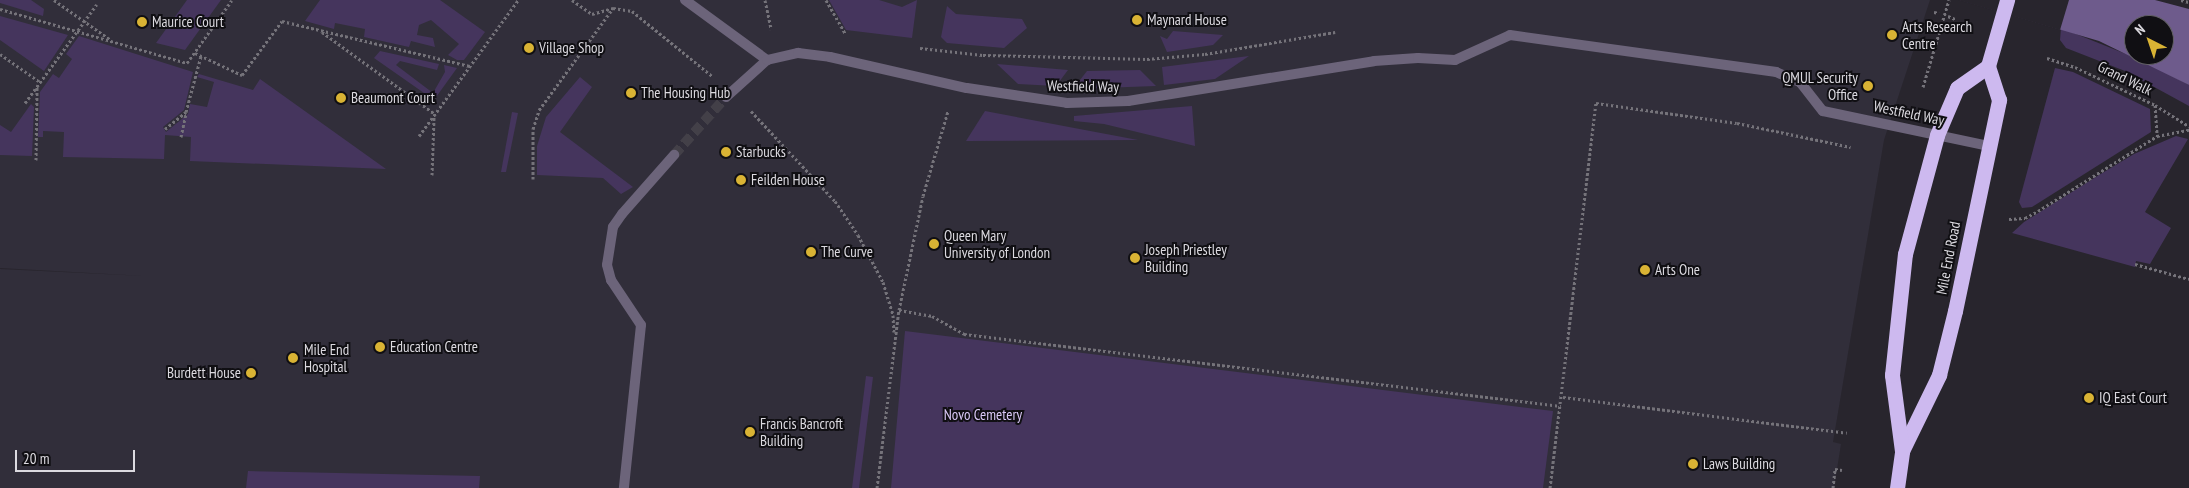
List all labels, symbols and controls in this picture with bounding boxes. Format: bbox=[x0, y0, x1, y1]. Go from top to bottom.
place label: Maynard House bbox=[1147, 11, 1227, 29]
place label: Maurice Court bbox=[152, 13, 224, 31]
marker: Maynard House bbox=[1131, 14, 1143, 26]
north arrow bbox=[2124, 15, 2174, 65]
marker: Maurice Court bbox=[136, 16, 148, 28]
place label: Arts Research Centre bbox=[1902, 17, 1972, 52]
text: N bbox=[2131, 20, 2149, 39]
marker: Arts Research Centre bbox=[1886, 29, 1898, 41]
place label: Village Shop bbox=[539, 39, 604, 57]
marker: Village Shop bbox=[523, 42, 535, 54]
street label: Grand Walk bbox=[2095, 57, 2155, 99]
place label: QMUL Security Office bbox=[1782, 68, 1858, 103]
street label: Westfield Way bbox=[1047, 76, 1119, 96]
marker: QMUL Security Office bbox=[1862, 80, 1874, 92]
place label: The Housing Hub bbox=[641, 84, 730, 102]
marker: The Housing Hub bbox=[625, 87, 637, 99]
place label: Beaumont Court bbox=[351, 89, 435, 107]
marker: Beaumont Court bbox=[335, 92, 347, 104]
street label: Westfield Way bbox=[1872, 97, 1946, 129]
place label: Starbucks bbox=[736, 143, 786, 161]
marker: Starbucks bbox=[720, 146, 732, 158]
place label: Feilden House bbox=[751, 171, 825, 189]
marker: Feilden House bbox=[735, 174, 747, 186]
street label: Mile End Road bbox=[1932, 220, 1964, 296]
place label: Queen Mary University of London bbox=[944, 226, 1051, 261]
marker: Queen Mary University of London bbox=[928, 238, 940, 250]
place label: Joseph Priestley Building bbox=[1145, 240, 1227, 275]
place label: The Curve bbox=[821, 243, 873, 261]
marker: The Curve bbox=[805, 246, 817, 258]
marker: Joseph Priestley Building bbox=[1129, 252, 1141, 264]
place label: Arts One bbox=[1655, 261, 1700, 279]
marker: Arts One bbox=[1639, 264, 1651, 276]
place label: Education Centre bbox=[390, 338, 478, 356]
place label: Mile End Hospital bbox=[304, 340, 349, 375]
marker: Education Centre bbox=[374, 341, 386, 353]
marker: Mile End Hospital bbox=[286, 351, 300, 365]
place label: Burdett House bbox=[167, 364, 241, 382]
marker: Burdett House bbox=[245, 367, 257, 379]
place label: IQ East Court bbox=[2099, 389, 2167, 407]
marker: IQ East Court bbox=[2083, 392, 2095, 404]
park label: Novo Cemetery bbox=[944, 406, 1022, 424]
place label: Francis Bancroft Building bbox=[760, 414, 843, 449]
marker: Francis Bancroft Building bbox=[744, 426, 756, 438]
scale bar bbox=[18, 440, 138, 472]
text: 20 m bbox=[23, 449, 49, 468]
place label: Laws Building bbox=[1703, 455, 1775, 473]
marker: Laws Building bbox=[1687, 458, 1699, 470]

